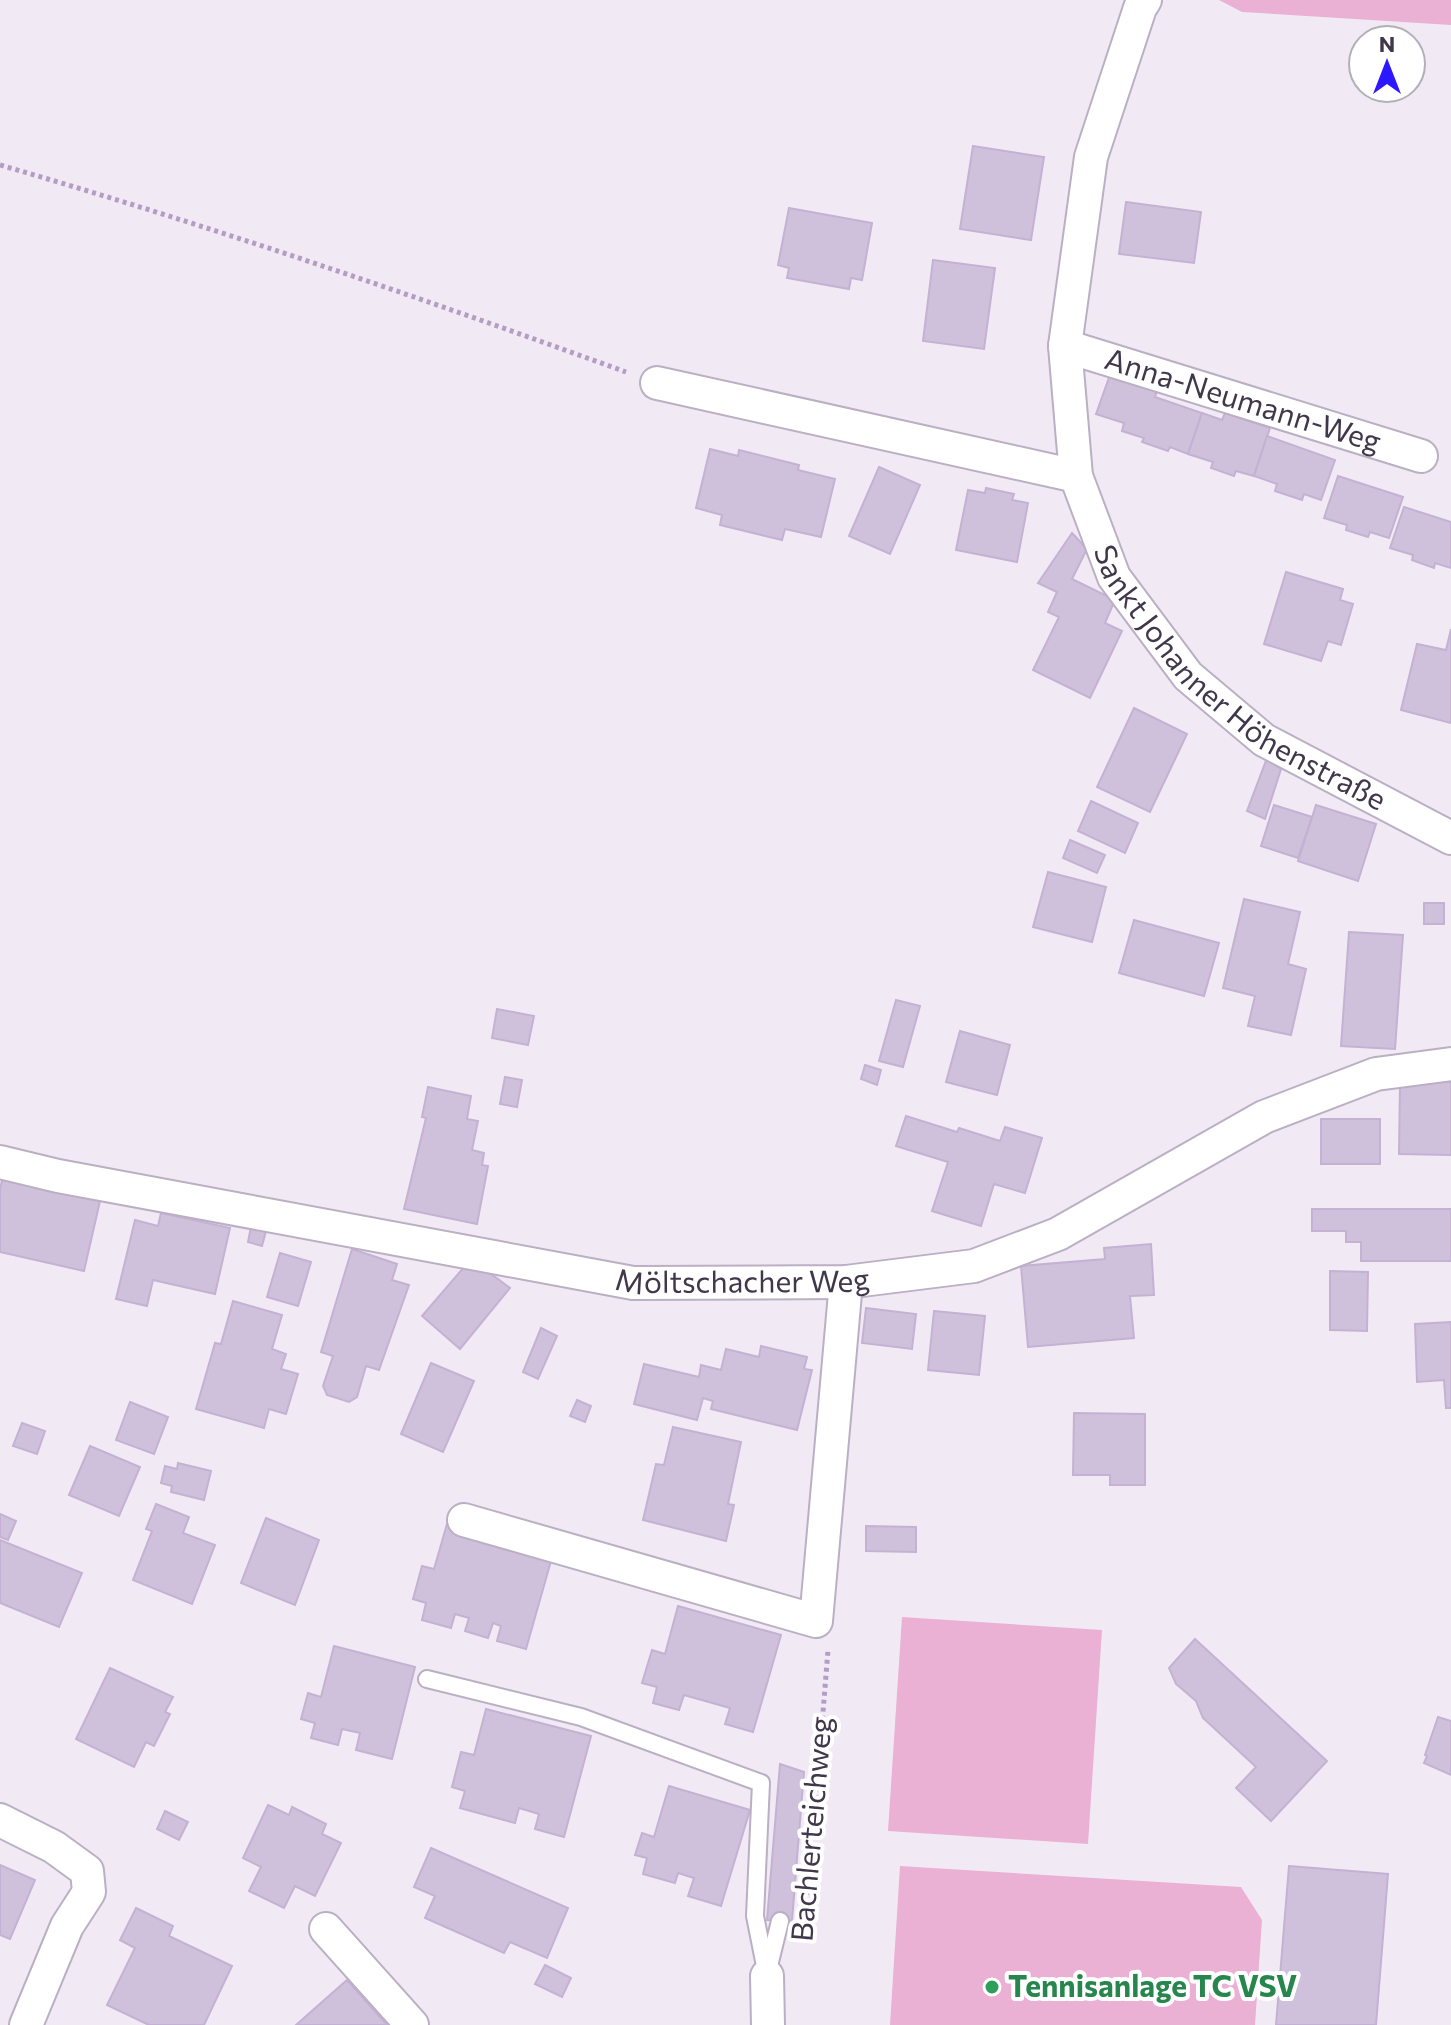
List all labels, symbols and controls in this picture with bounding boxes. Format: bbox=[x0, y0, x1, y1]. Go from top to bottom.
north arrow bbox=[1347, 24, 1427, 104]
text: N bbox=[1379, 30, 1395, 57]
street label: Anna-Neumann-Weg bbox=[1101, 339, 1386, 459]
street label: Sankt Johanner Höhenstraße bbox=[1088, 539, 1393, 817]
street label: Möltschacher Weg bbox=[613, 1258, 871, 1301]
street label: Bachlerteichweg bbox=[781, 1715, 838, 1943]
place label: Tennisanlage TC VSV bbox=[1008, 1966, 1297, 2003]
marker: Tennisanlage TC VSV bbox=[983, 1978, 1001, 1996]

